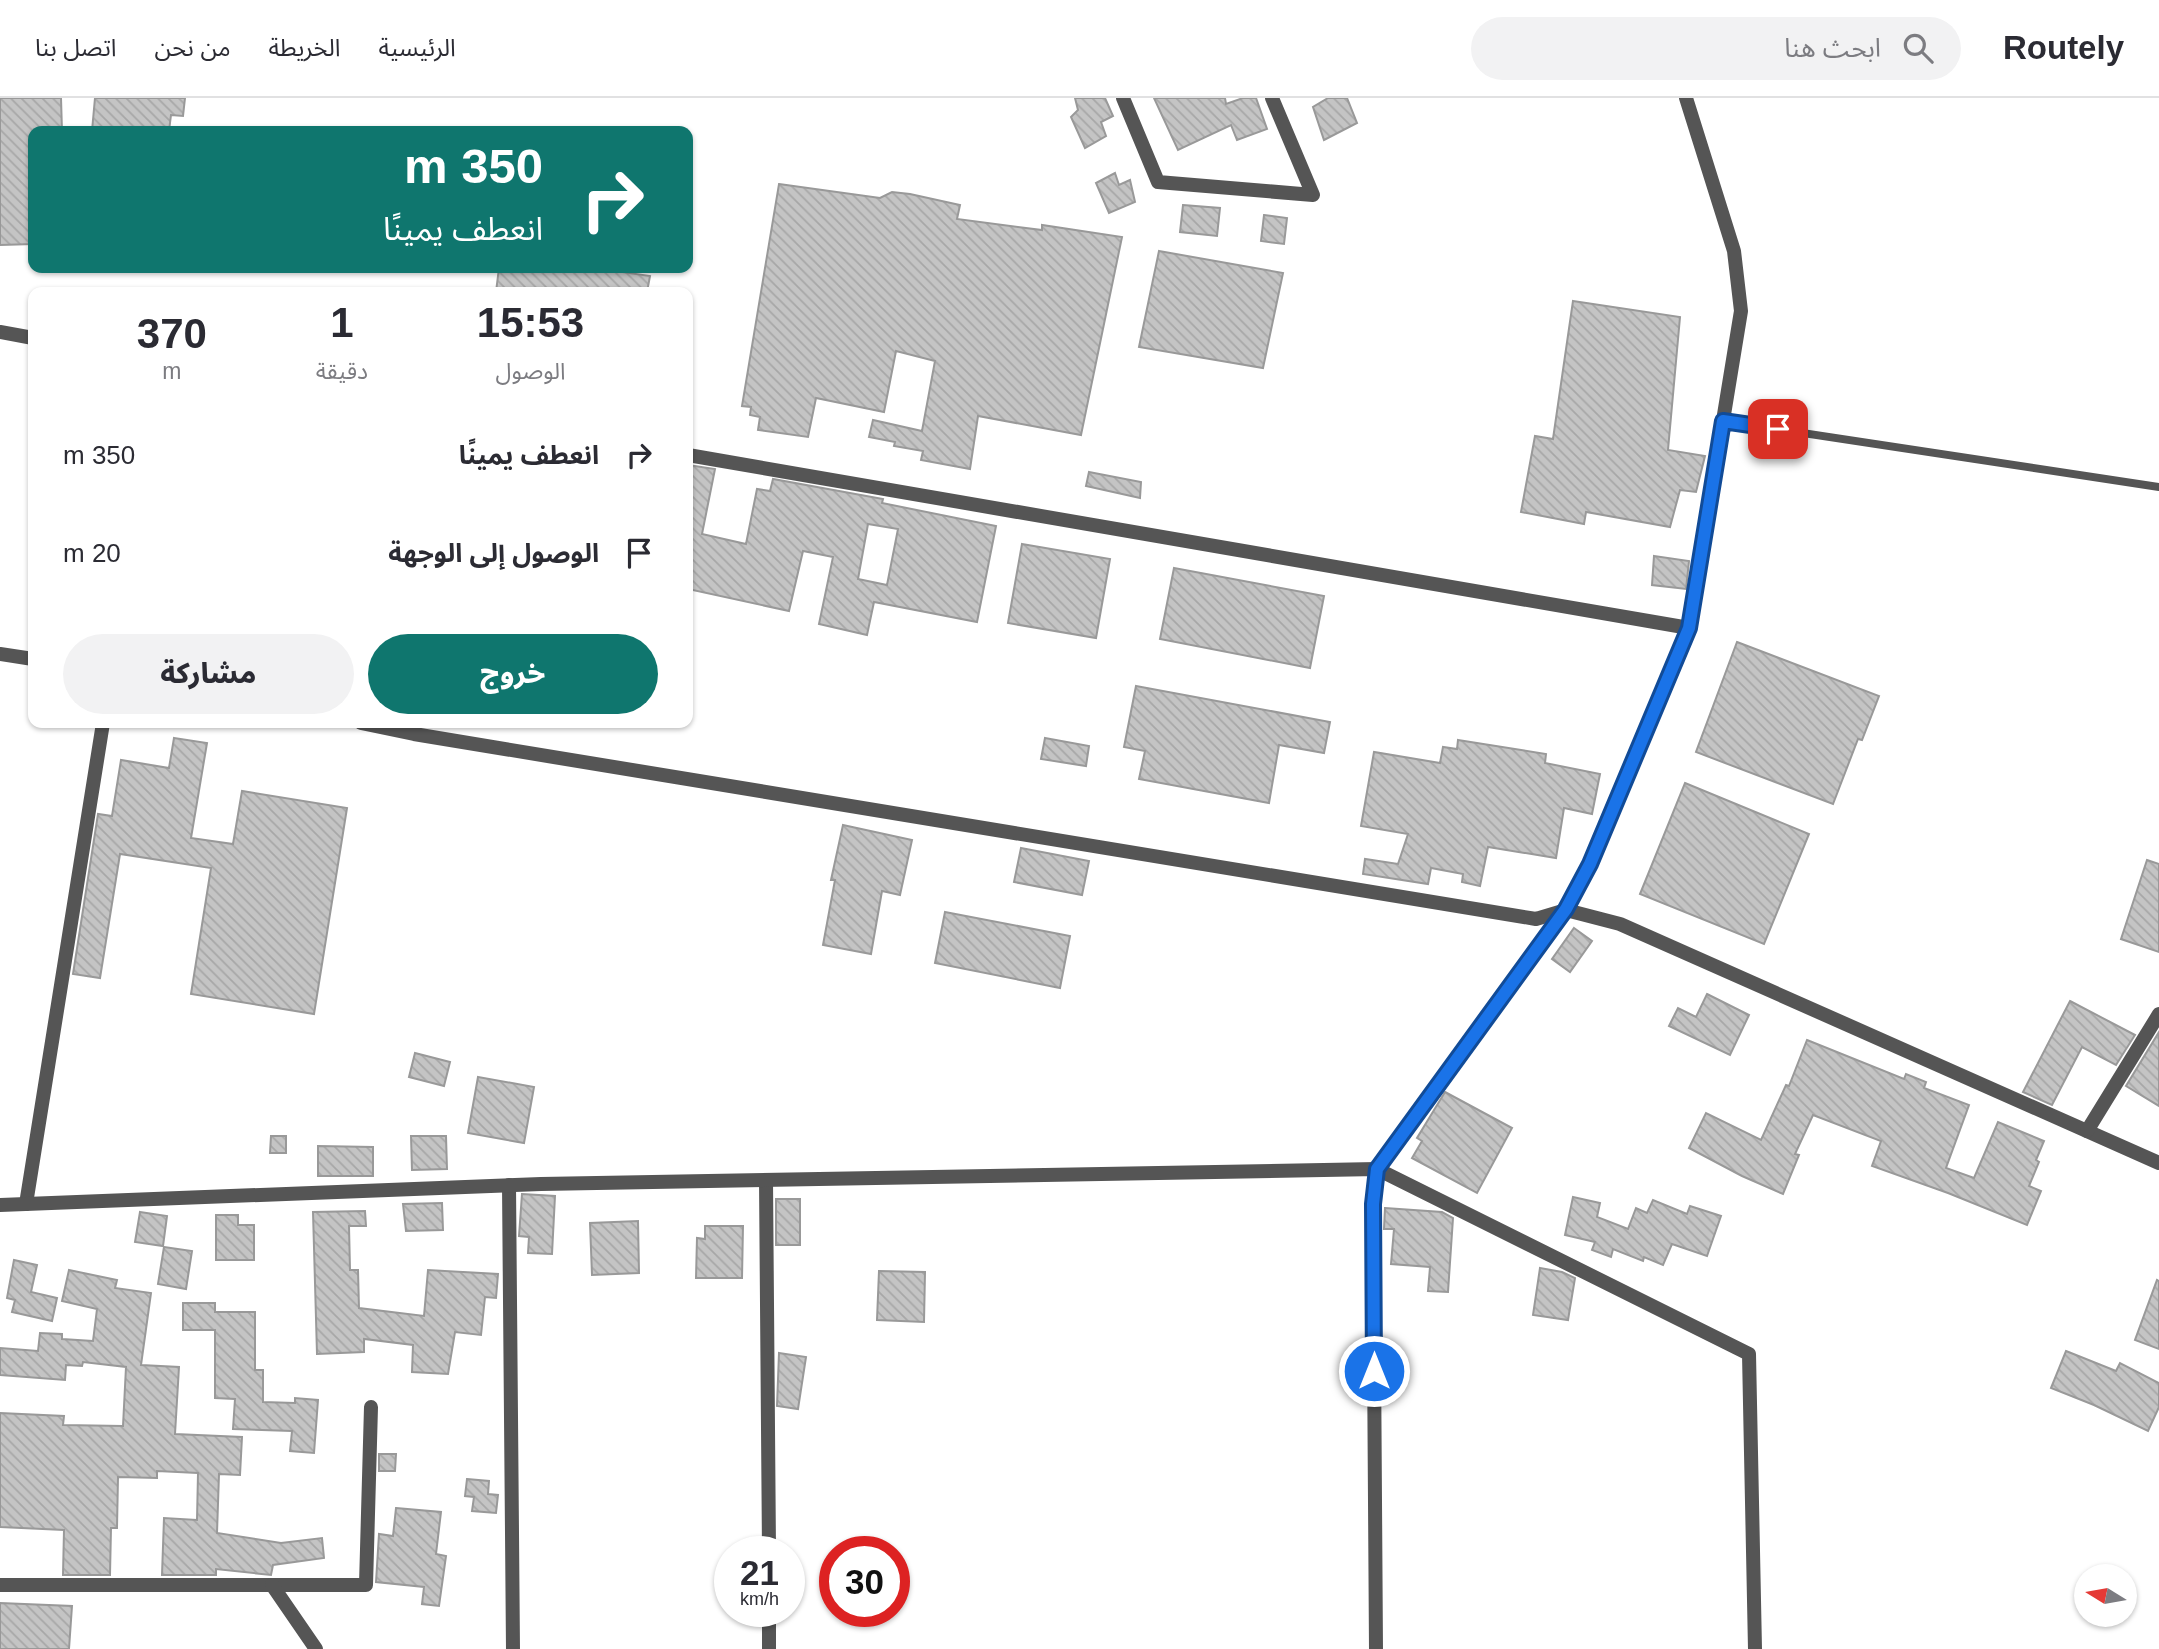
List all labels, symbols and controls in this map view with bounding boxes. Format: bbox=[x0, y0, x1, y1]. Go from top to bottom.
search box bbox=[1471, 17, 1961, 80]
icon: search bbox=[1899, 29, 1937, 67]
text: Routely bbox=[2003, 29, 2124, 66]
text: ابحث هنا bbox=[1784, 33, 1881, 63]
text: اتصل بنا bbox=[35, 34, 117, 61]
text: من نحن bbox=[155, 34, 231, 61]
text: الخريطة bbox=[269, 34, 341, 61]
text: الرئيسية bbox=[379, 34, 456, 61]
text: 350 m bbox=[404, 139, 543, 193]
icon: right bbox=[567, 154, 658, 245]
text: انعطف يمينًا bbox=[383, 211, 543, 247]
text: 1 bbox=[330, 299, 354, 346]
text: 15:53 bbox=[477, 299, 584, 346]
text: 370 bbox=[137, 310, 207, 357]
text: m bbox=[162, 358, 181, 384]
text: دقيقة bbox=[316, 358, 368, 384]
text: الوصول bbox=[496, 358, 565, 384]
pin bbox=[1748, 399, 1808, 459]
icon: arrive bbox=[1759, 410, 1797, 448]
icon: right bbox=[620, 436, 658, 474]
text: 350 m bbox=[63, 440, 135, 470]
text: انعطف يمينًا bbox=[459, 440, 599, 470]
icon: arrive bbox=[620, 534, 658, 572]
text: 20 m bbox=[63, 538, 121, 568]
text: الوصول إلى الوجهة bbox=[388, 538, 599, 568]
button: مشاركة bbox=[63, 634, 354, 714]
button: خروج bbox=[368, 634, 658, 714]
position arrow bbox=[1337, 1334, 1411, 1408]
speed limit sign: 30 bbox=[819, 1536, 910, 1627]
text: 21 bbox=[740, 1553, 779, 1592]
north arrow bbox=[2074, 1564, 2137, 1628]
map controls bbox=[2074, 1564, 2137, 1627]
text: km/h bbox=[740, 1589, 779, 1609]

